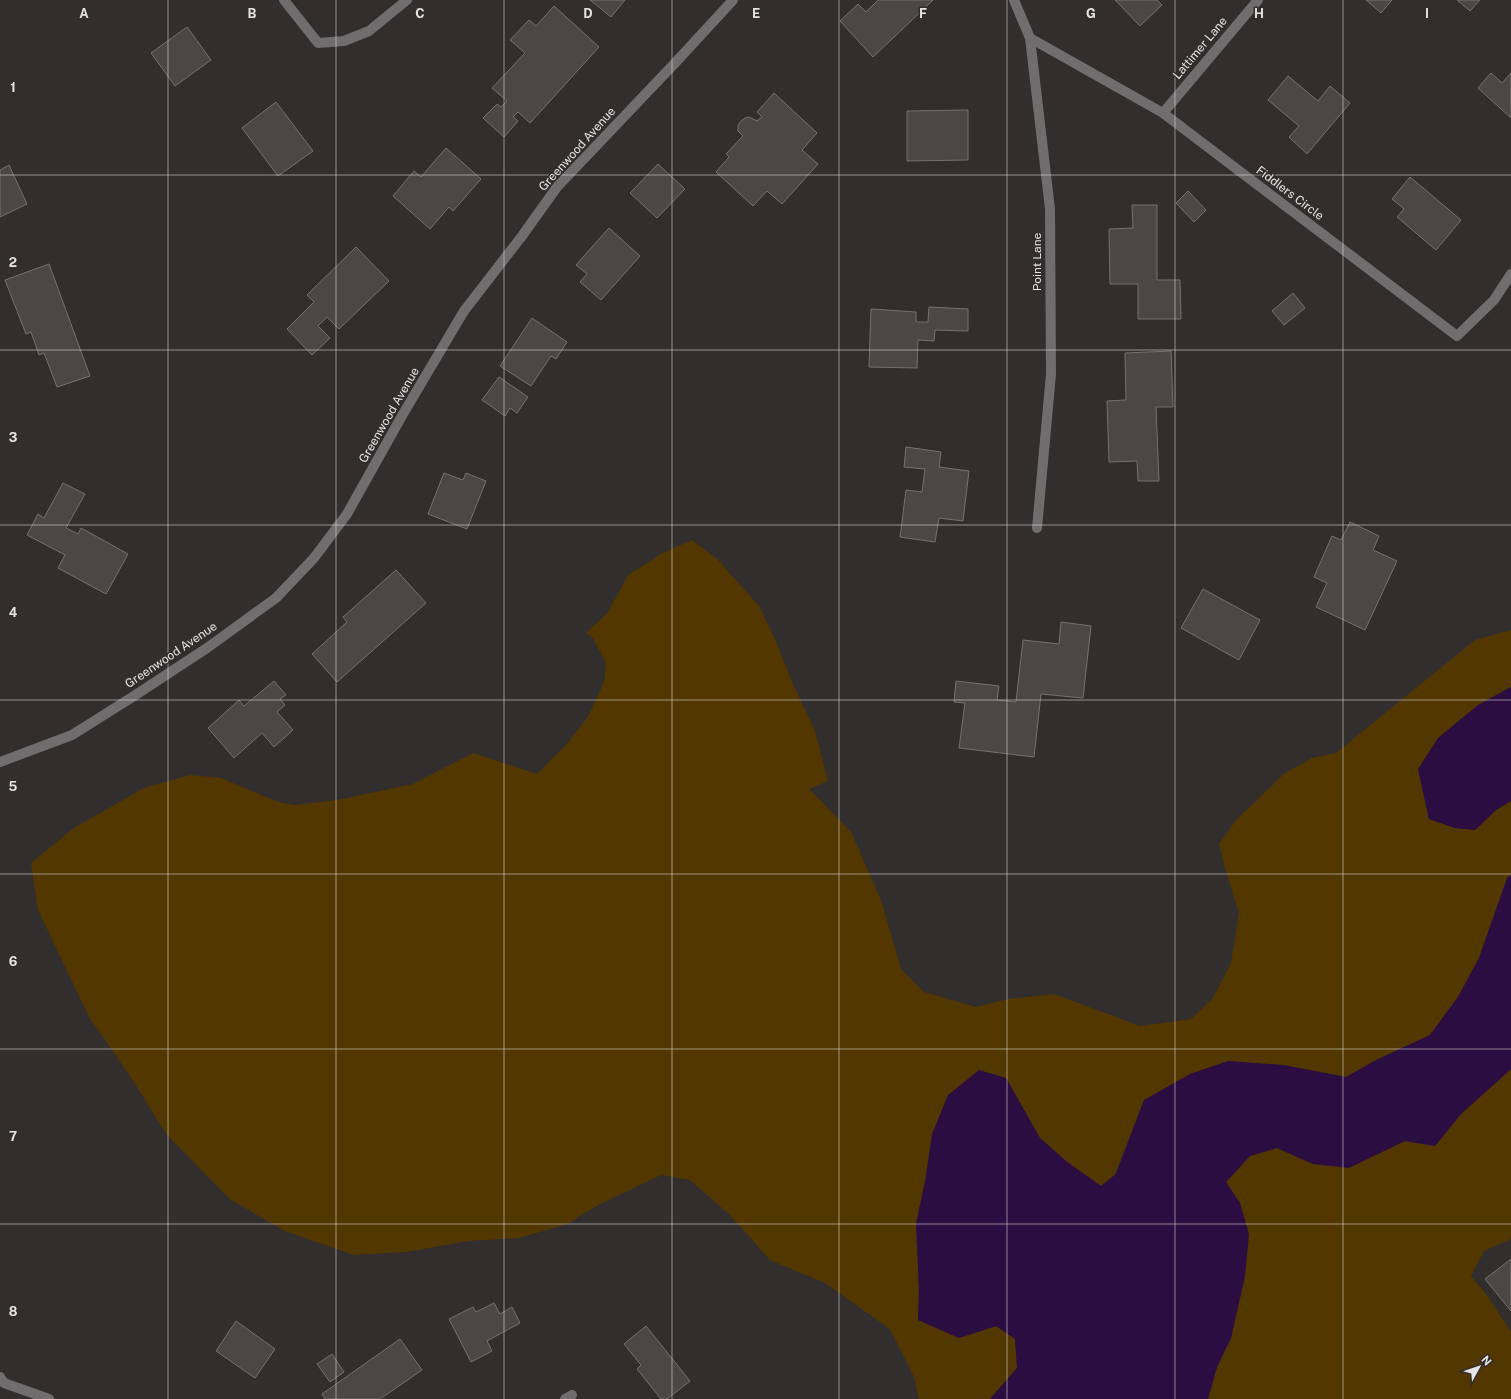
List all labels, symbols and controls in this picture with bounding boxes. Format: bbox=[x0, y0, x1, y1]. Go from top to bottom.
text: A bbox=[79, 6, 89, 21]
text: B bbox=[248, 6, 257, 21]
text: C bbox=[415, 6, 425, 21]
text: D bbox=[583, 6, 593, 21]
text: E bbox=[752, 6, 760, 21]
text: F bbox=[919, 6, 927, 21]
text: G bbox=[1086, 6, 1096, 21]
text: H bbox=[1254, 6, 1264, 21]
text: I bbox=[1425, 6, 1429, 21]
street label: Lattimer Lane bbox=[1170, 14, 1230, 82]
text: 1 bbox=[10, 80, 16, 95]
street label: Greenwood Avenue bbox=[536, 104, 618, 194]
street label: Fiddlers Circle bbox=[1254, 163, 1327, 223]
street label: Point Lane bbox=[1030, 232, 1044, 291]
text: 2 bbox=[9, 255, 17, 270]
street label: Greenwood Avenue bbox=[356, 365, 422, 465]
text: 3 bbox=[9, 430, 18, 445]
text: 4 bbox=[9, 605, 18, 620]
street label: Greenwood Avenue bbox=[122, 619, 220, 691]
text: 5 bbox=[9, 779, 18, 794]
text: 6 bbox=[9, 954, 18, 969]
text: 7 bbox=[9, 1129, 17, 1144]
text: 8 bbox=[9, 1304, 18, 1319]
north arrow bbox=[1459, 1347, 1499, 1387]
text: N bbox=[1479, 1353, 1494, 1368]

